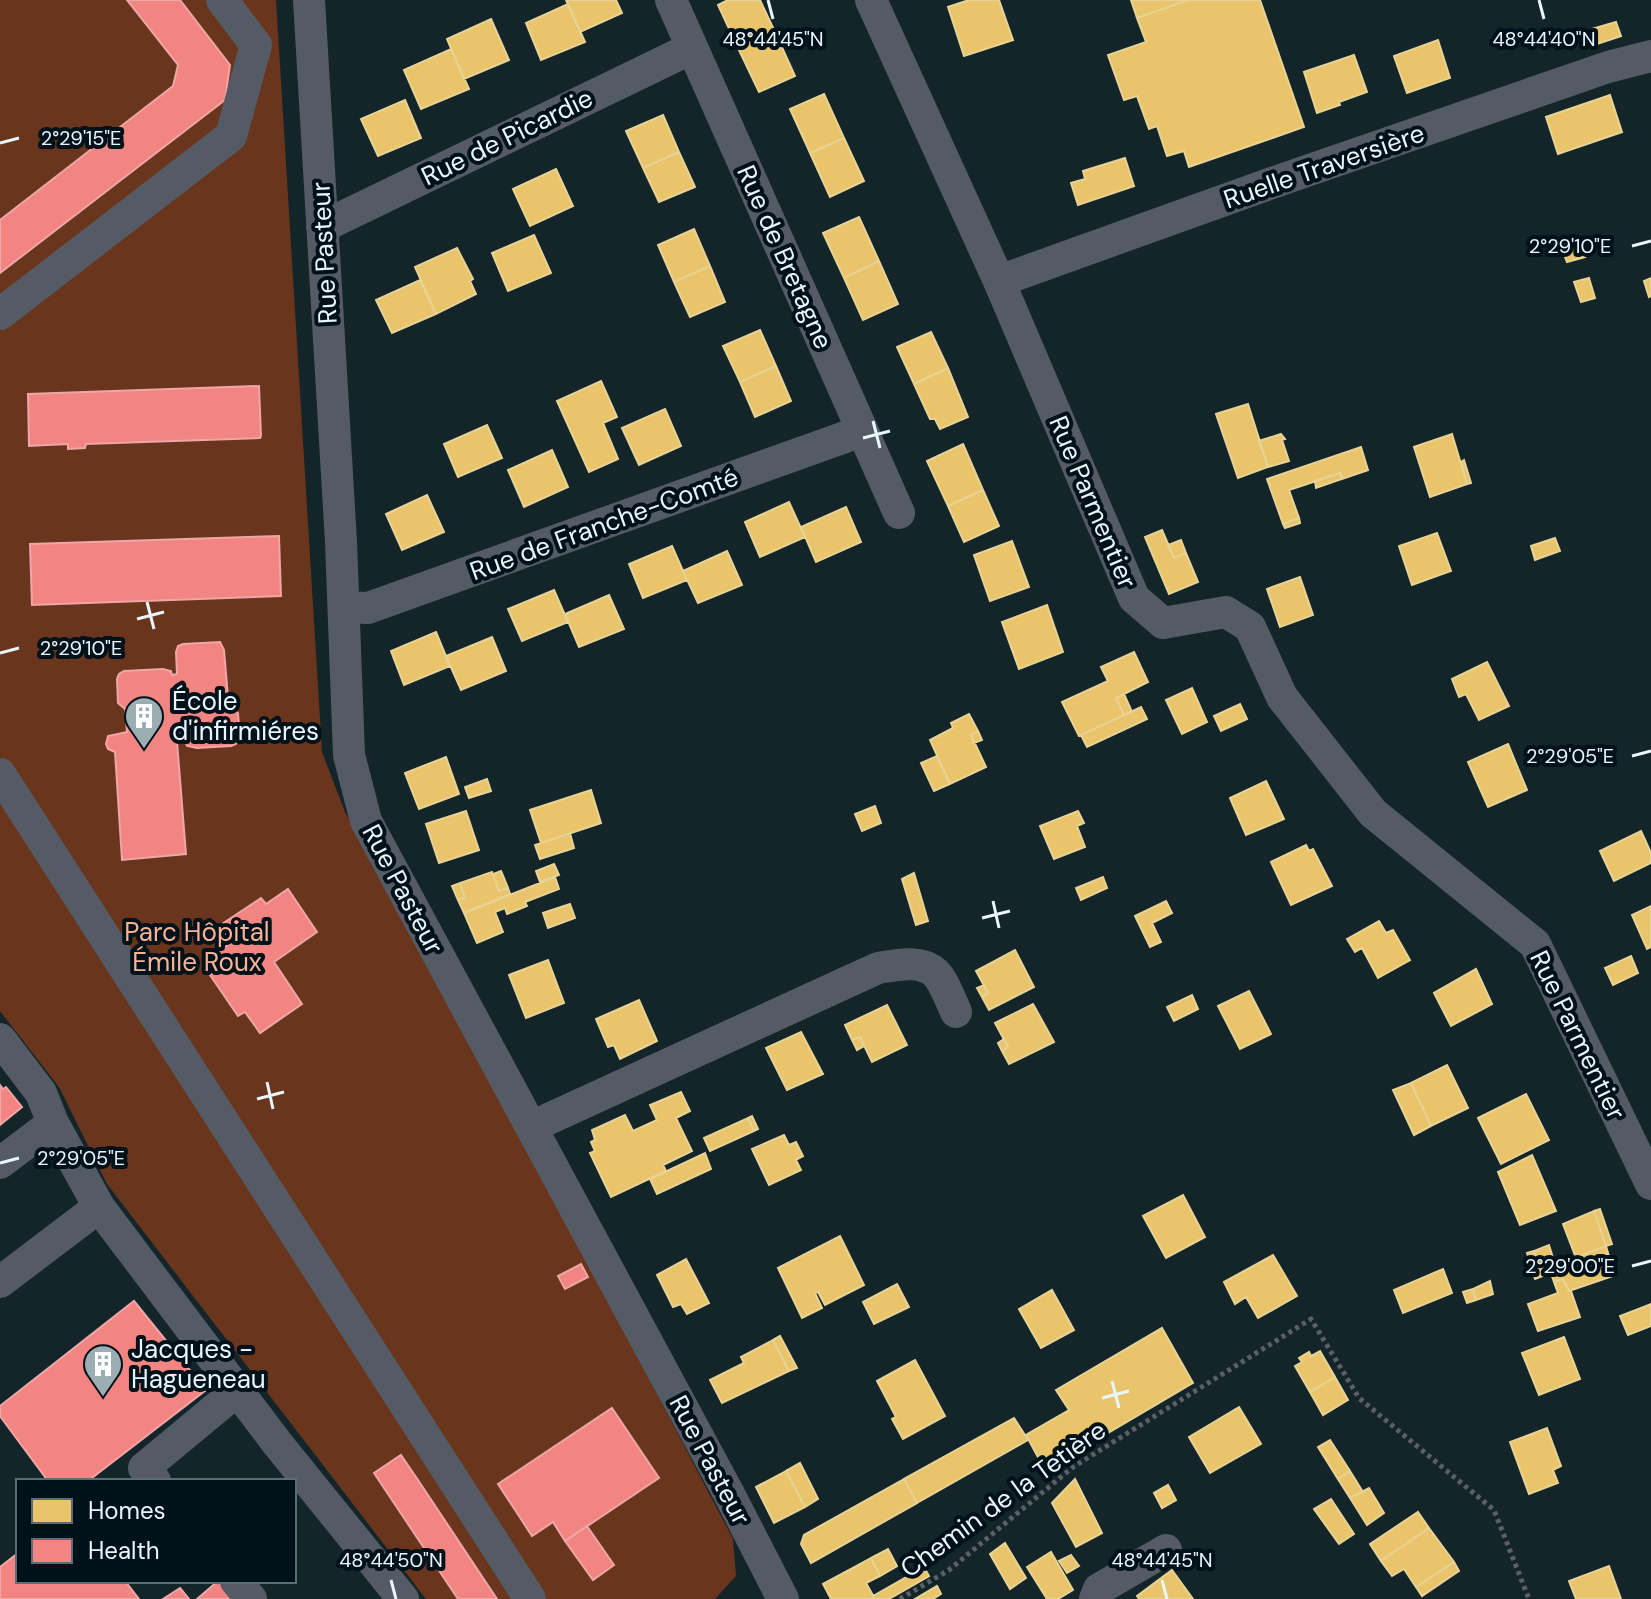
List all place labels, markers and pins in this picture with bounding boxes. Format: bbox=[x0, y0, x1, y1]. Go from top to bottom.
place label: École d'infirmiéres bbox=[172, 684, 319, 748]
building icon: École d'infirmiéres bbox=[123, 695, 165, 750]
place label: Jacques - Hagueneau bbox=[131, 1332, 266, 1396]
building icon: Jacques - Hagueneau bbox=[82, 1343, 124, 1398]

